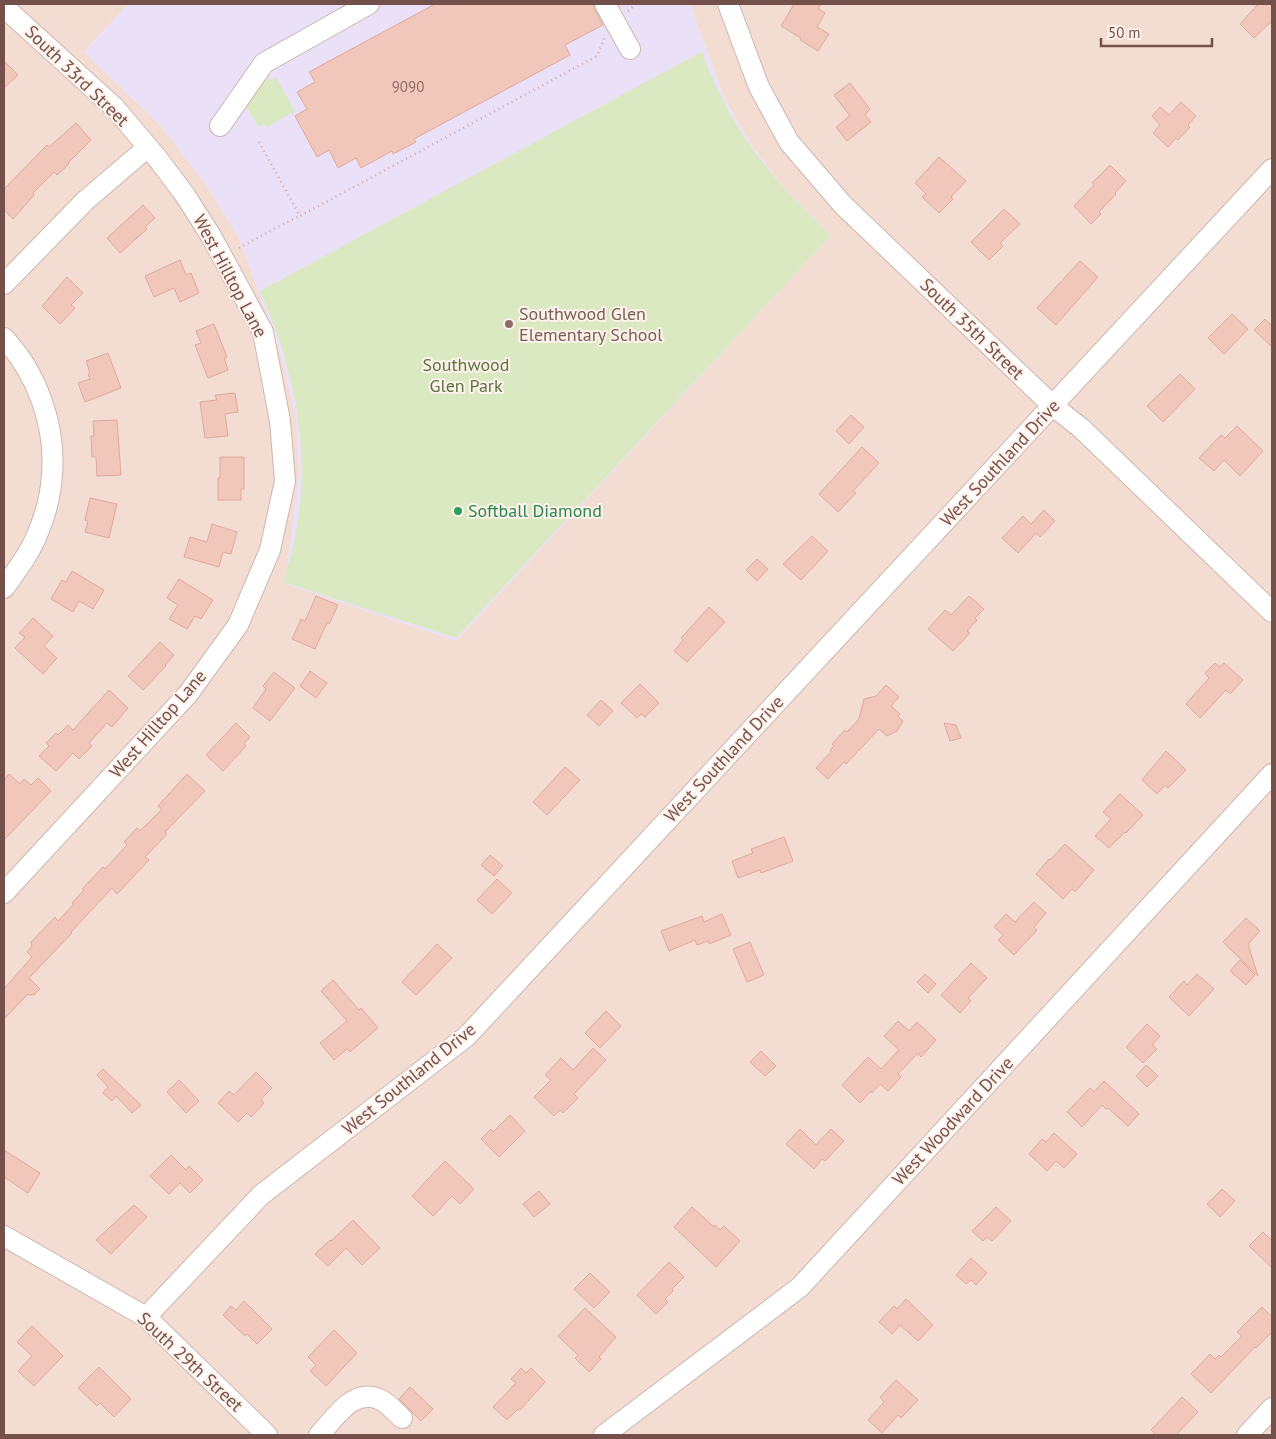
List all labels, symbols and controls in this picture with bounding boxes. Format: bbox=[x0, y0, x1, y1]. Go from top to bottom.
scale bar bbox=[1101, 15, 1212, 47]
street label: South 33rd Street bbox=[20, 20, 134, 131]
text: 50 m bbox=[1108, 23, 1141, 42]
house number: 9090 bbox=[392, 77, 424, 96]
street label: West Hilltop Lane bbox=[188, 210, 273, 341]
street label: South 35th Street bbox=[915, 273, 1029, 384]
place label: Southwood Glen Elementary School bbox=[519, 302, 663, 346]
marker: Southwood Glen Elementary School bbox=[503, 318, 515, 330]
park label: Southwood Glen Park bbox=[423, 353, 509, 397]
street label: West Southland Drive bbox=[935, 394, 1064, 531]
place label: Softball Diamond bbox=[468, 499, 602, 522]
marker: Softball Diamond bbox=[452, 505, 464, 517]
street label: West Hilltop Lane bbox=[104, 665, 211, 783]
street label: West Southland Drive bbox=[659, 690, 788, 827]
street label: West Southland Drive bbox=[337, 1018, 480, 1140]
street label: West Woodward Drive bbox=[887, 1052, 1018, 1190]
street label: South 29th Street bbox=[133, 1307, 248, 1416]

